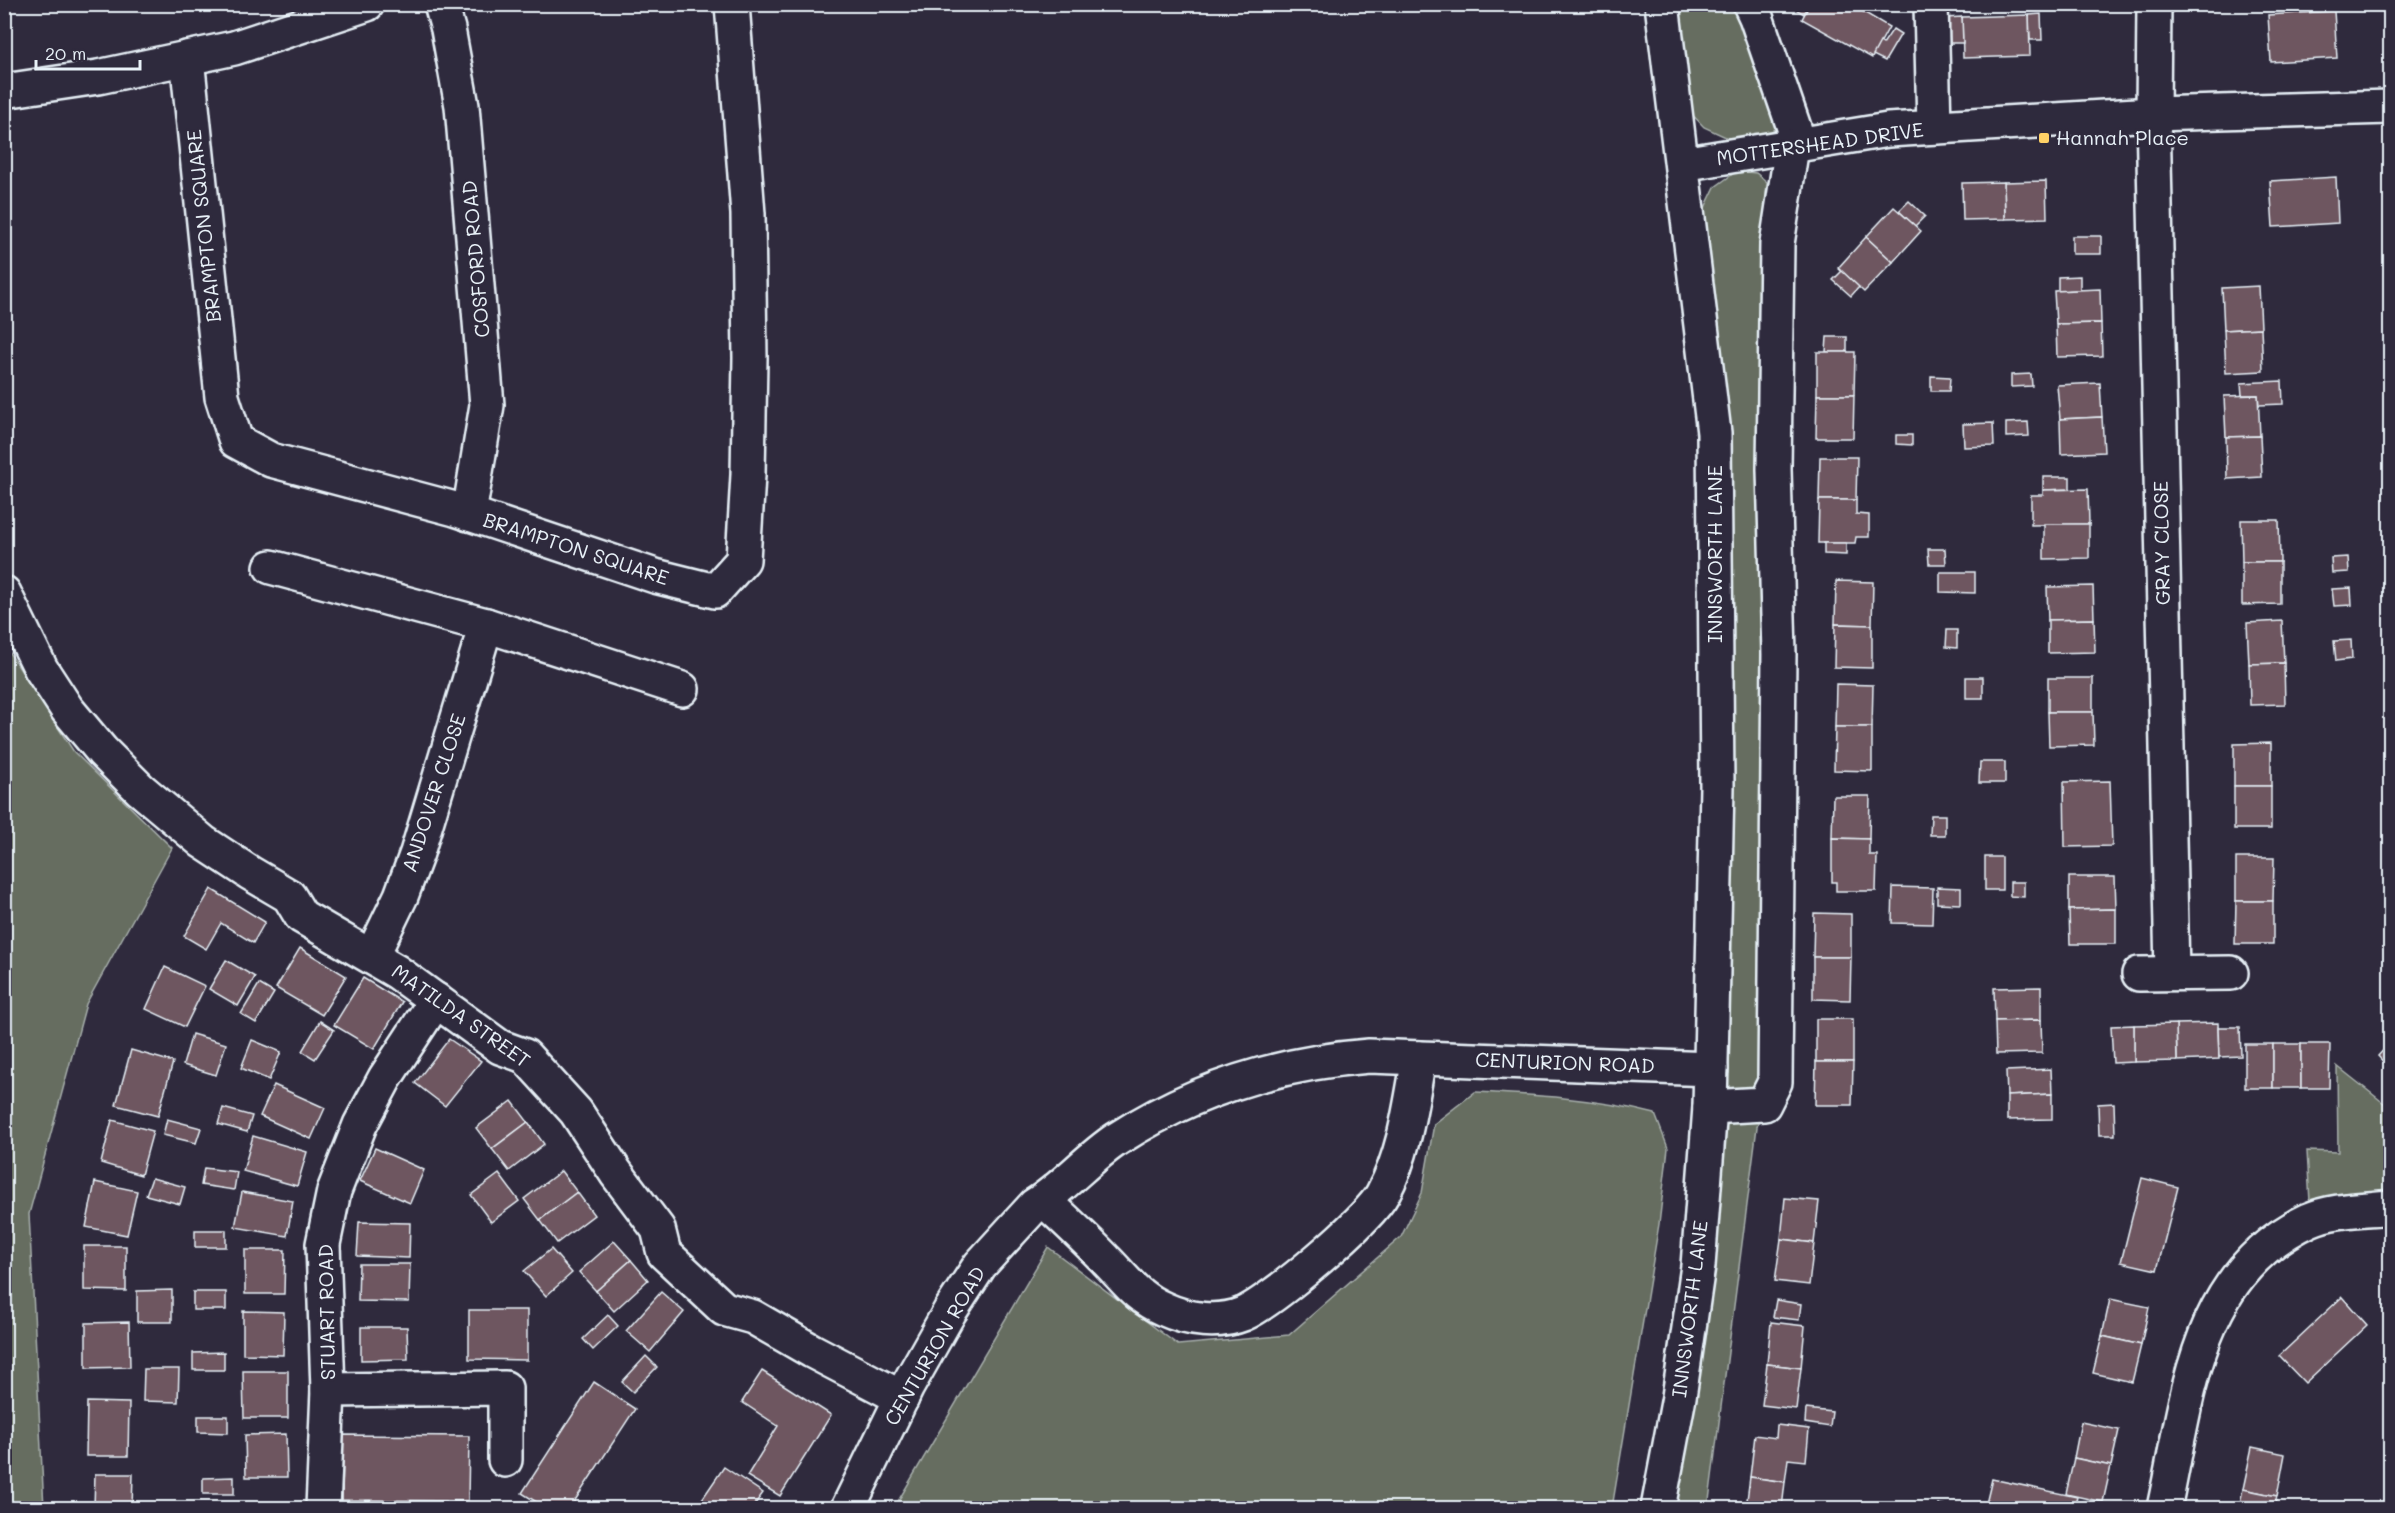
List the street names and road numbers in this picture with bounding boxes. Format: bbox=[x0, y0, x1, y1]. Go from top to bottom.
street label: MOTTERSHEAD DRIVE bbox=[1715, 116, 1925, 170]
street label: BRAMPTON SQUARE bbox=[180, 128, 226, 324]
street label: COSFORD ROAD bbox=[455, 179, 495, 339]
street label: INNSWORTH LANE bbox=[1701, 465, 1727, 643]
street label: GRAY CLOSE bbox=[2147, 481, 2175, 605]
street label: BRAMPTON SQUARE bbox=[480, 506, 672, 590]
street label: ANDOVER CLOSE bbox=[395, 710, 471, 875]
street label: MATILDA STREET bbox=[387, 958, 536, 1073]
street label: CENTURION ROAD bbox=[1475, 1046, 1655, 1078]
street label: INNSWORTH LANE bbox=[1665, 1219, 1713, 1399]
street label: STUART ROAD bbox=[312, 1244, 340, 1380]
street label: CENTURION ROAD bbox=[878, 1261, 990, 1430]

